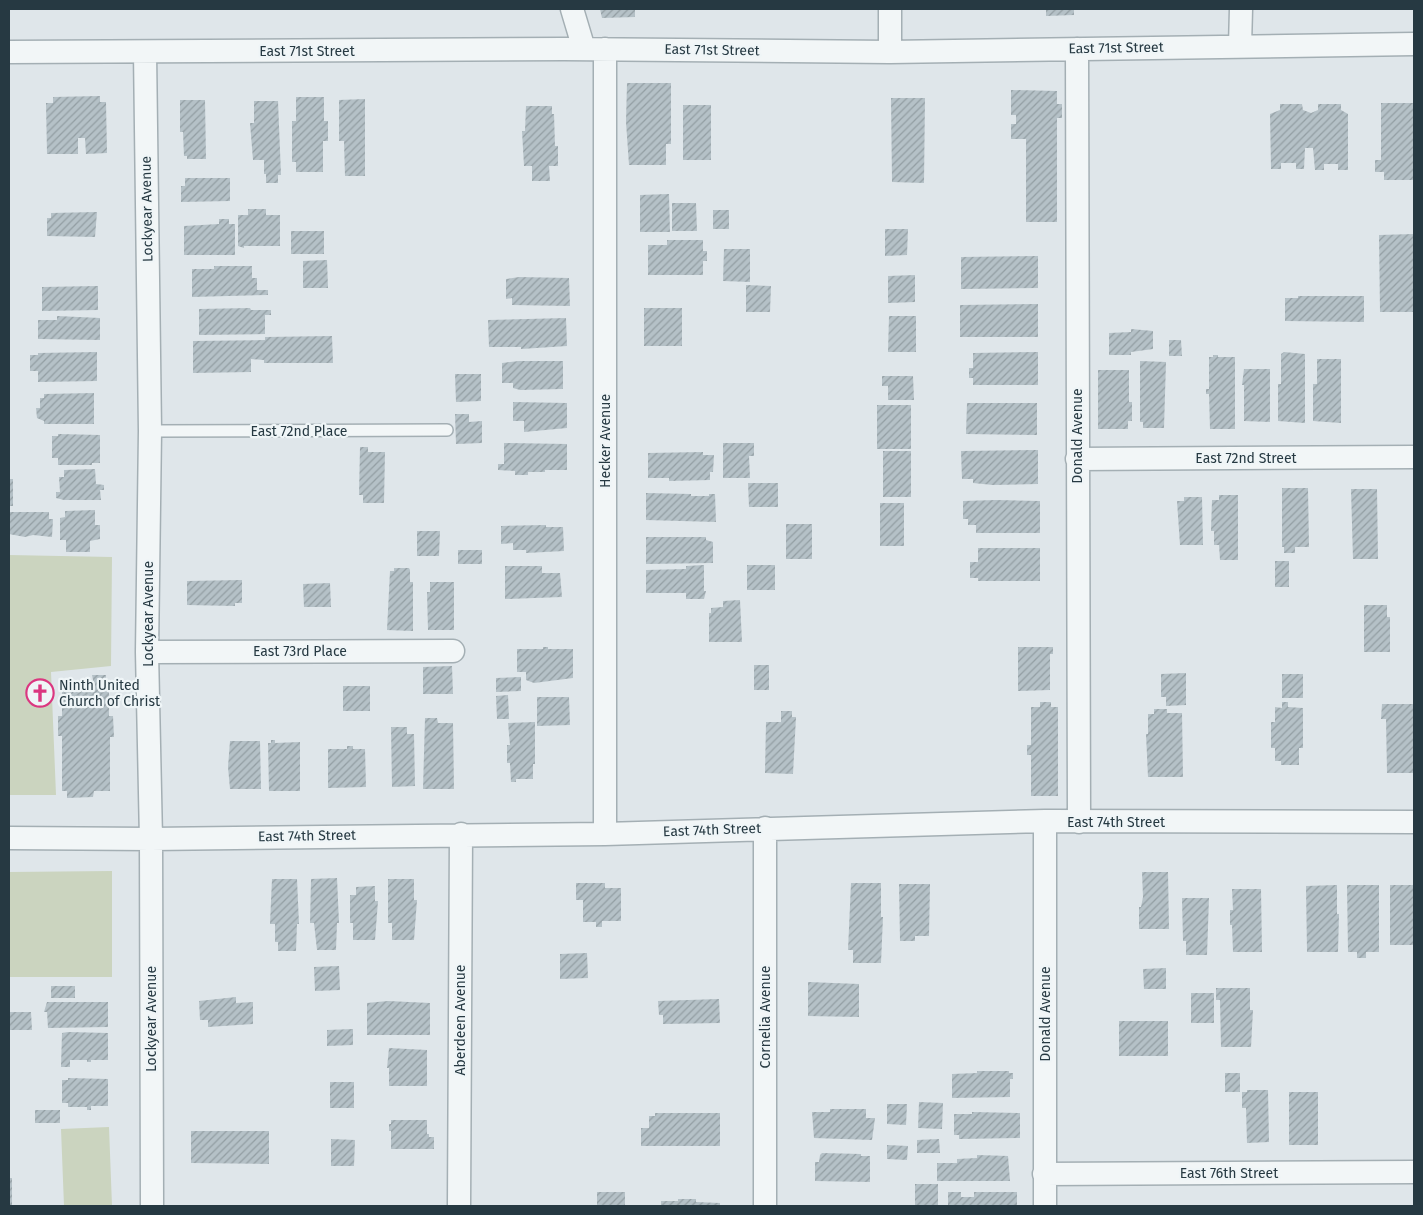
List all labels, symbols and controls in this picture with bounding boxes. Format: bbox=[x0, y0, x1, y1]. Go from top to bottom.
street label: East 71st Street bbox=[1068, 39, 1165, 57]
street label: East 71st Street bbox=[664, 41, 761, 59]
street label: East 71st Street bbox=[259, 43, 356, 60]
street label: Lockyear Avenue bbox=[138, 156, 156, 262]
street label: Donald Avenue bbox=[1069, 388, 1086, 484]
street label: Hecker Avenue bbox=[597, 394, 614, 488]
street label: East 72nd Place bbox=[250, 423, 348, 440]
street label: East 72nd Street bbox=[1195, 450, 1298, 467]
street label: Lockyear Avenue bbox=[140, 561, 157, 667]
street label: East 73rd Place bbox=[253, 643, 347, 660]
place label: Ninth United Church of Christ bbox=[59, 677, 161, 710]
church icon: Ninth United Church of Christ bbox=[25, 678, 55, 708]
street label: East 74th Street bbox=[1067, 814, 1166, 831]
street label: East 74th Street bbox=[663, 820, 762, 840]
street label: East 74th Street bbox=[258, 827, 357, 845]
street label: Aberdeen Avenue bbox=[452, 965, 469, 1075]
street label: Lockyear Avenue bbox=[143, 966, 160, 1072]
street label: Cornelia Avenue bbox=[757, 966, 774, 1068]
street label: Donald Avenue bbox=[1037, 966, 1054, 1062]
street label: East 76th Street bbox=[1180, 1165, 1279, 1182]

